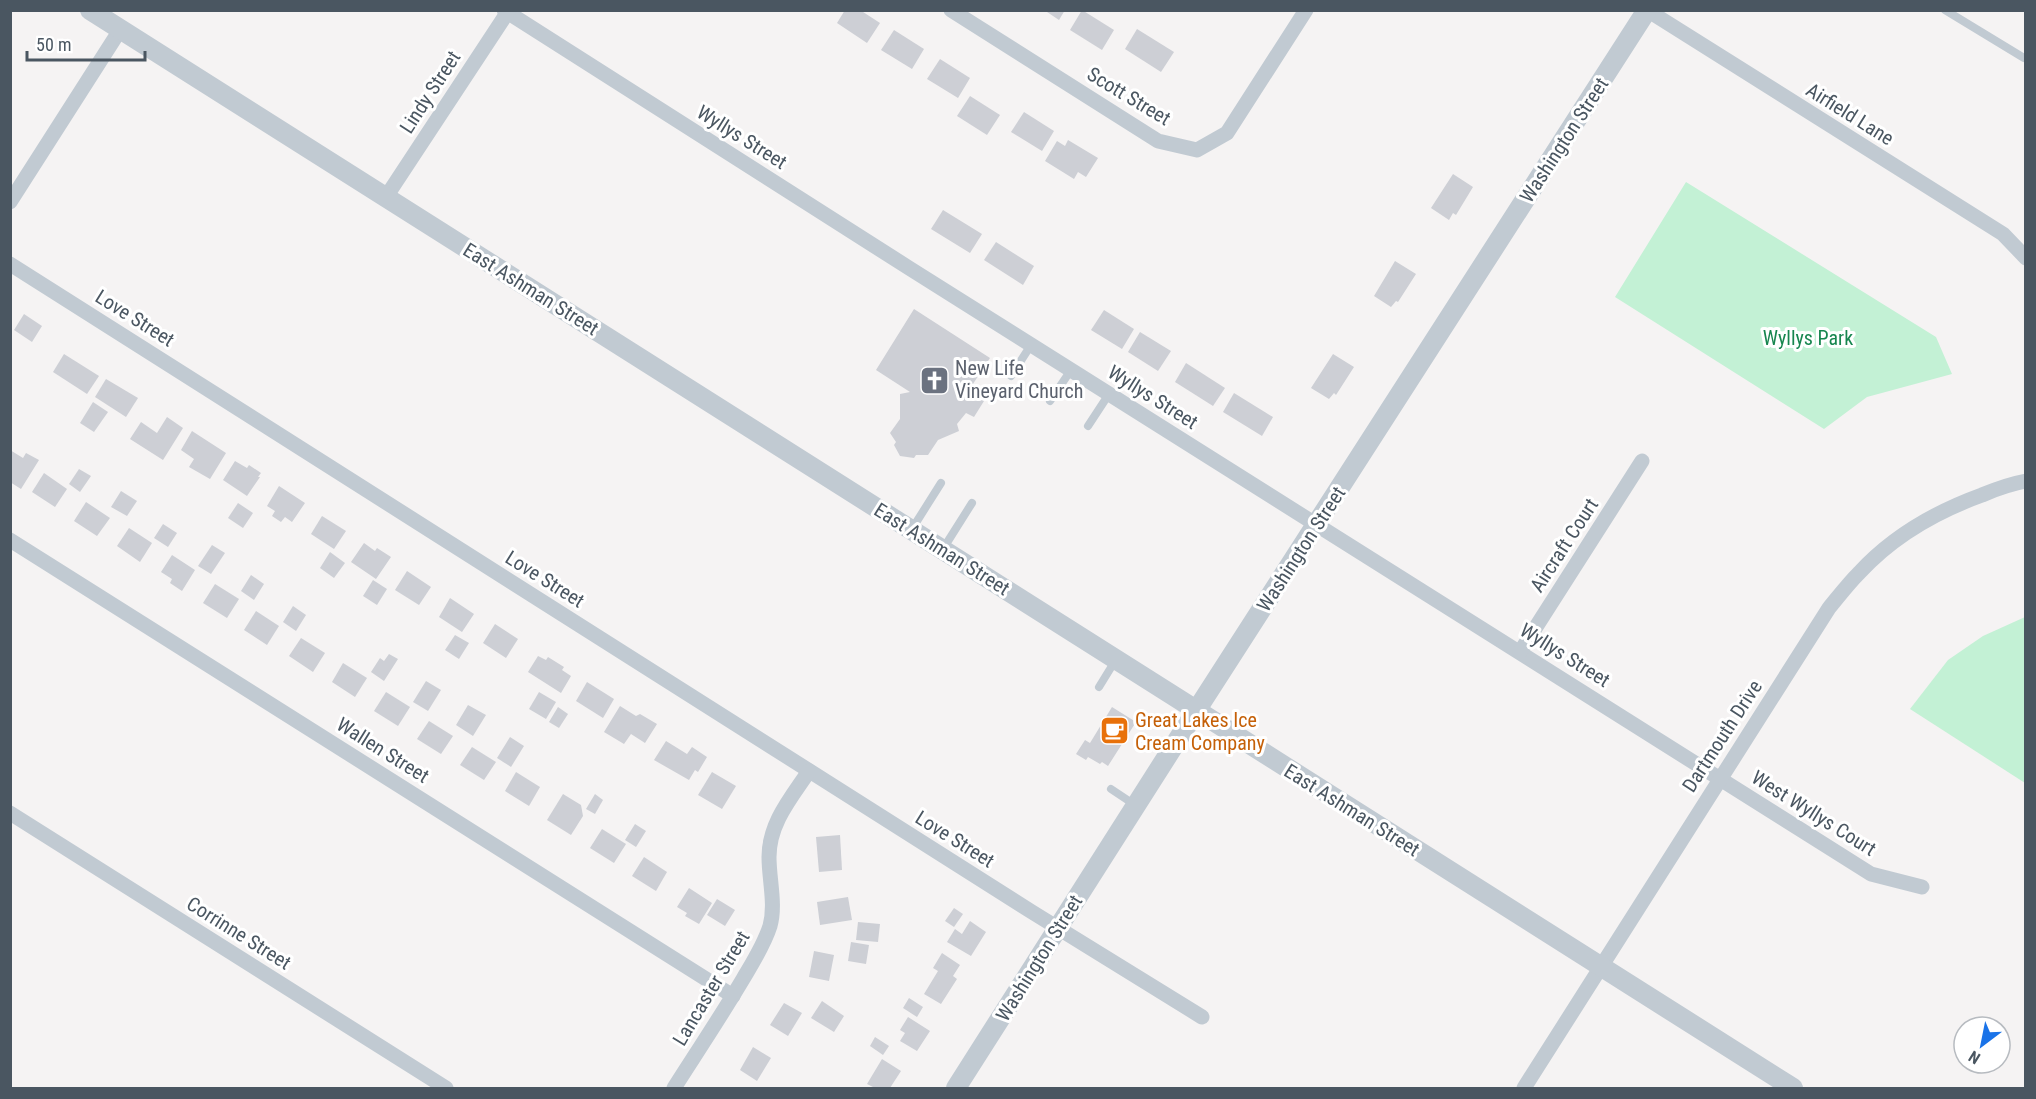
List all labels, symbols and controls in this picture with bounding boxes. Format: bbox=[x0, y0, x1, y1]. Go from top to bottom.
scale bar bbox=[27, 24, 146, 62]
text: 50 m bbox=[36, 34, 71, 55]
street label: Lindy Street bbox=[394, 46, 466, 138]
street label: Scott Street bbox=[1083, 62, 1175, 130]
street label: Washington Street bbox=[1515, 73, 1613, 207]
street label: Airfield Lane bbox=[1802, 78, 1898, 150]
street label: Wyllys Street bbox=[693, 100, 792, 174]
street label: East Ashman Street bbox=[459, 238, 603, 340]
street label: Love Street bbox=[91, 284, 179, 352]
park label: Wyllys Park bbox=[1763, 326, 1853, 350]
place label: New Life Vineyard Church bbox=[955, 356, 1083, 403]
street label: Wyllys Street bbox=[1104, 360, 1203, 434]
church icon: New Life Vineyard Church bbox=[918, 364, 950, 396]
street label: Washington Street bbox=[1252, 482, 1350, 616]
street label: Aircraft Court bbox=[1525, 494, 1603, 596]
street label: East Ashman Street bbox=[870, 498, 1014, 600]
street label: Love Street bbox=[501, 545, 589, 613]
street label: Wyllys Street bbox=[1516, 618, 1615, 692]
street label: Dartmouth Drive bbox=[1677, 676, 1767, 796]
place label: Great Lakes Ice Cream Company bbox=[1135, 708, 1265, 755]
street label: Wallen Street bbox=[332, 712, 434, 788]
cafe icon: Great Lakes Ice Cream Company bbox=[1098, 715, 1130, 747]
street label: East Ashman Street bbox=[1280, 759, 1424, 861]
street label: West Wyllys Court bbox=[1747, 765, 1881, 861]
street label: Love Street bbox=[911, 805, 999, 873]
street label: Washington Street bbox=[991, 890, 1087, 1026]
street label: Corrinne Street bbox=[182, 891, 296, 975]
street label: Lancaster Street bbox=[667, 926, 755, 1050]
north arrow bbox=[1952, 1015, 2012, 1075]
text: N bbox=[1965, 1047, 1984, 1068]

